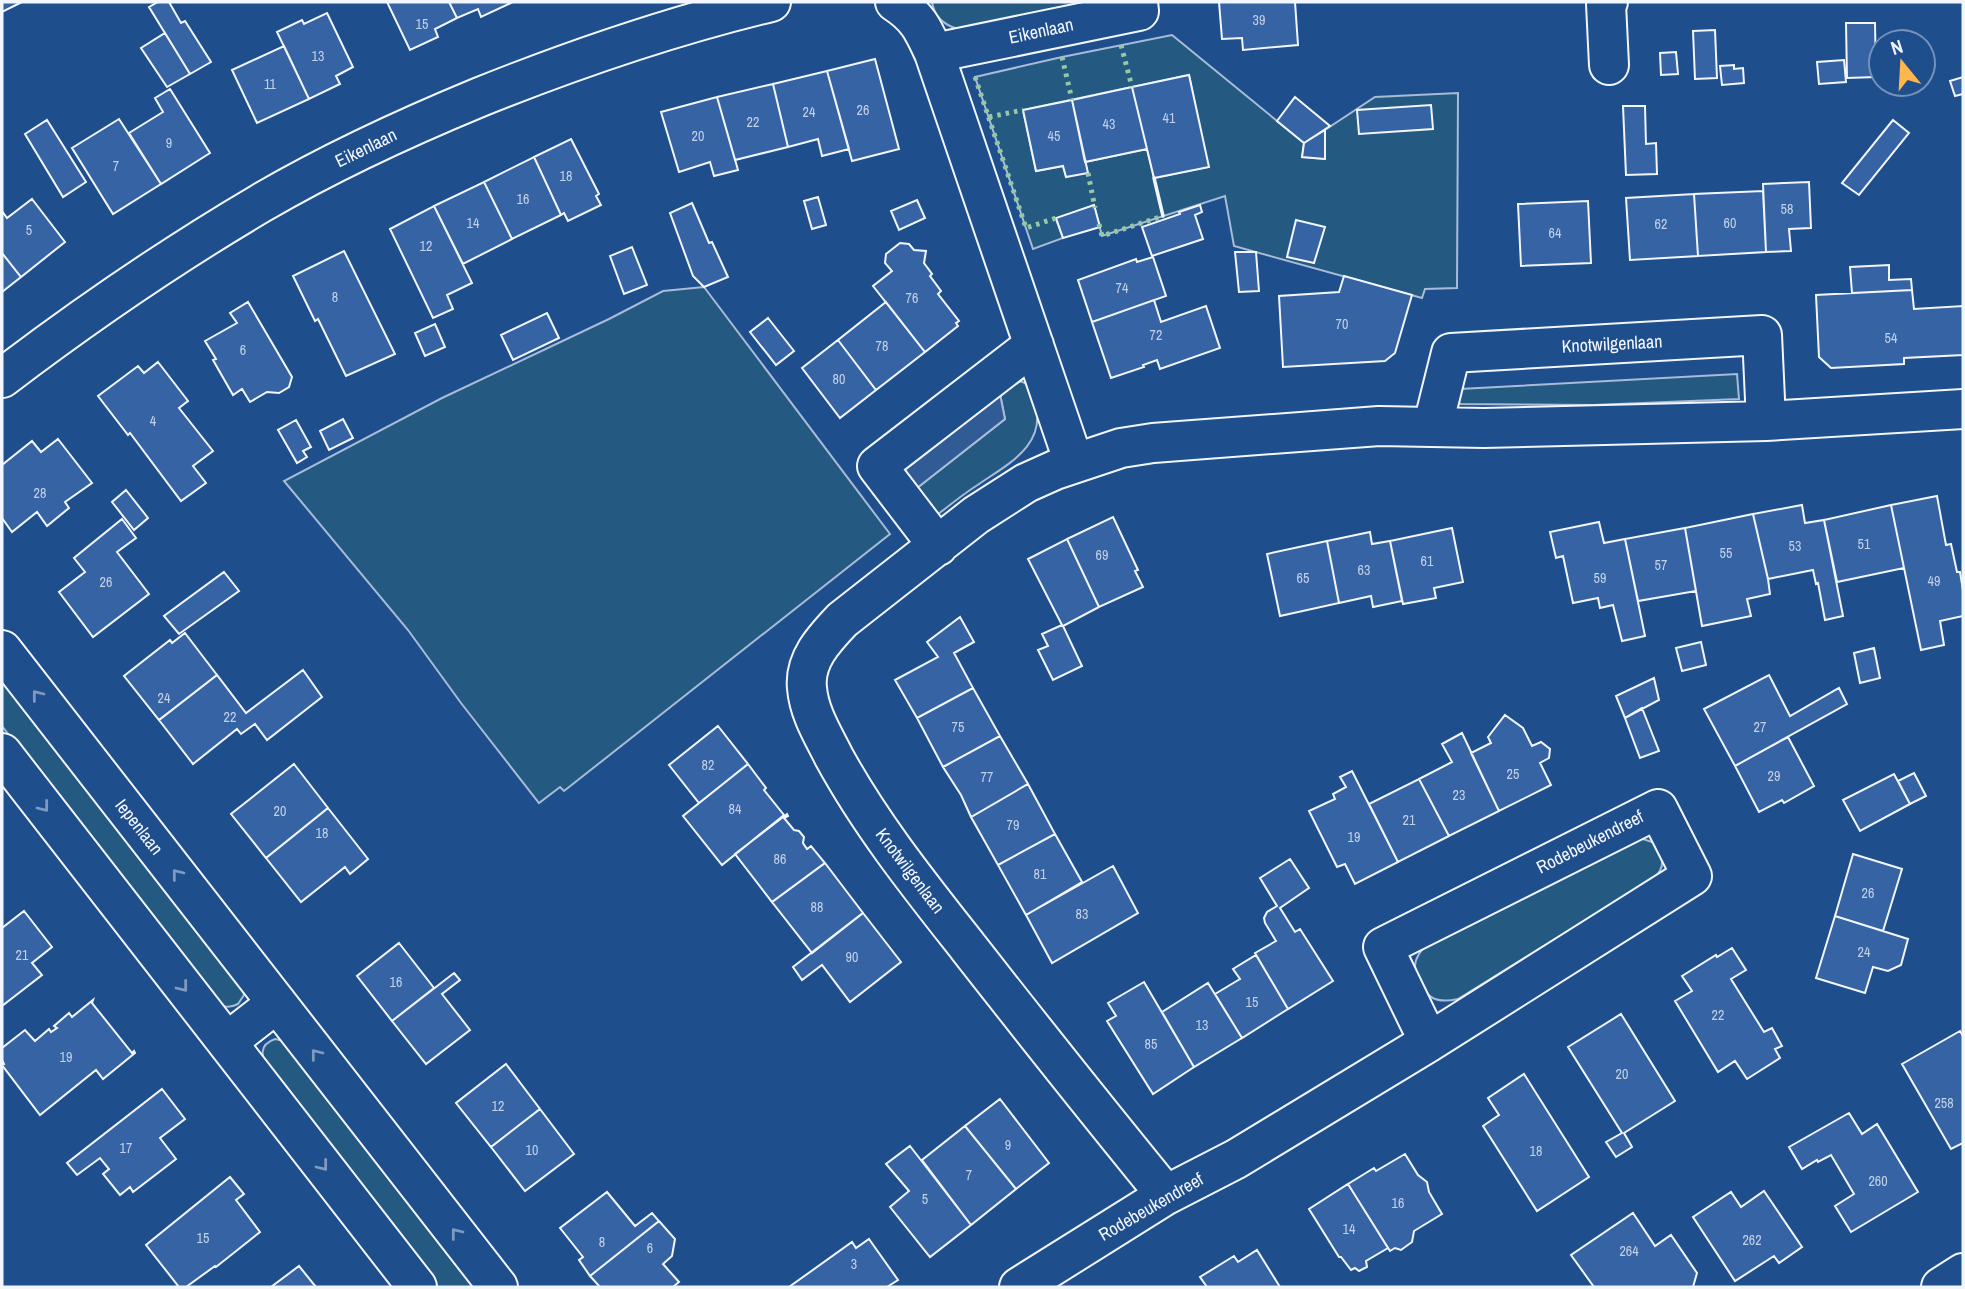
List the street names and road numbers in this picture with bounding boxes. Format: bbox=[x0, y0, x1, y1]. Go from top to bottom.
street label: Eikenlaan bbox=[1006, 11, 1076, 50]
street label: Eikenlaan bbox=[331, 122, 401, 173]
street label: Knotwilgenlaan bbox=[1561, 328, 1663, 359]
street label: Iepenlaan bbox=[110, 793, 169, 860]
street label: Rodebeukendreef bbox=[1532, 803, 1649, 879]
street label: Knotwilgenlaan bbox=[870, 823, 951, 919]
street label: Rodebeukendreef bbox=[1094, 1166, 1209, 1247]

